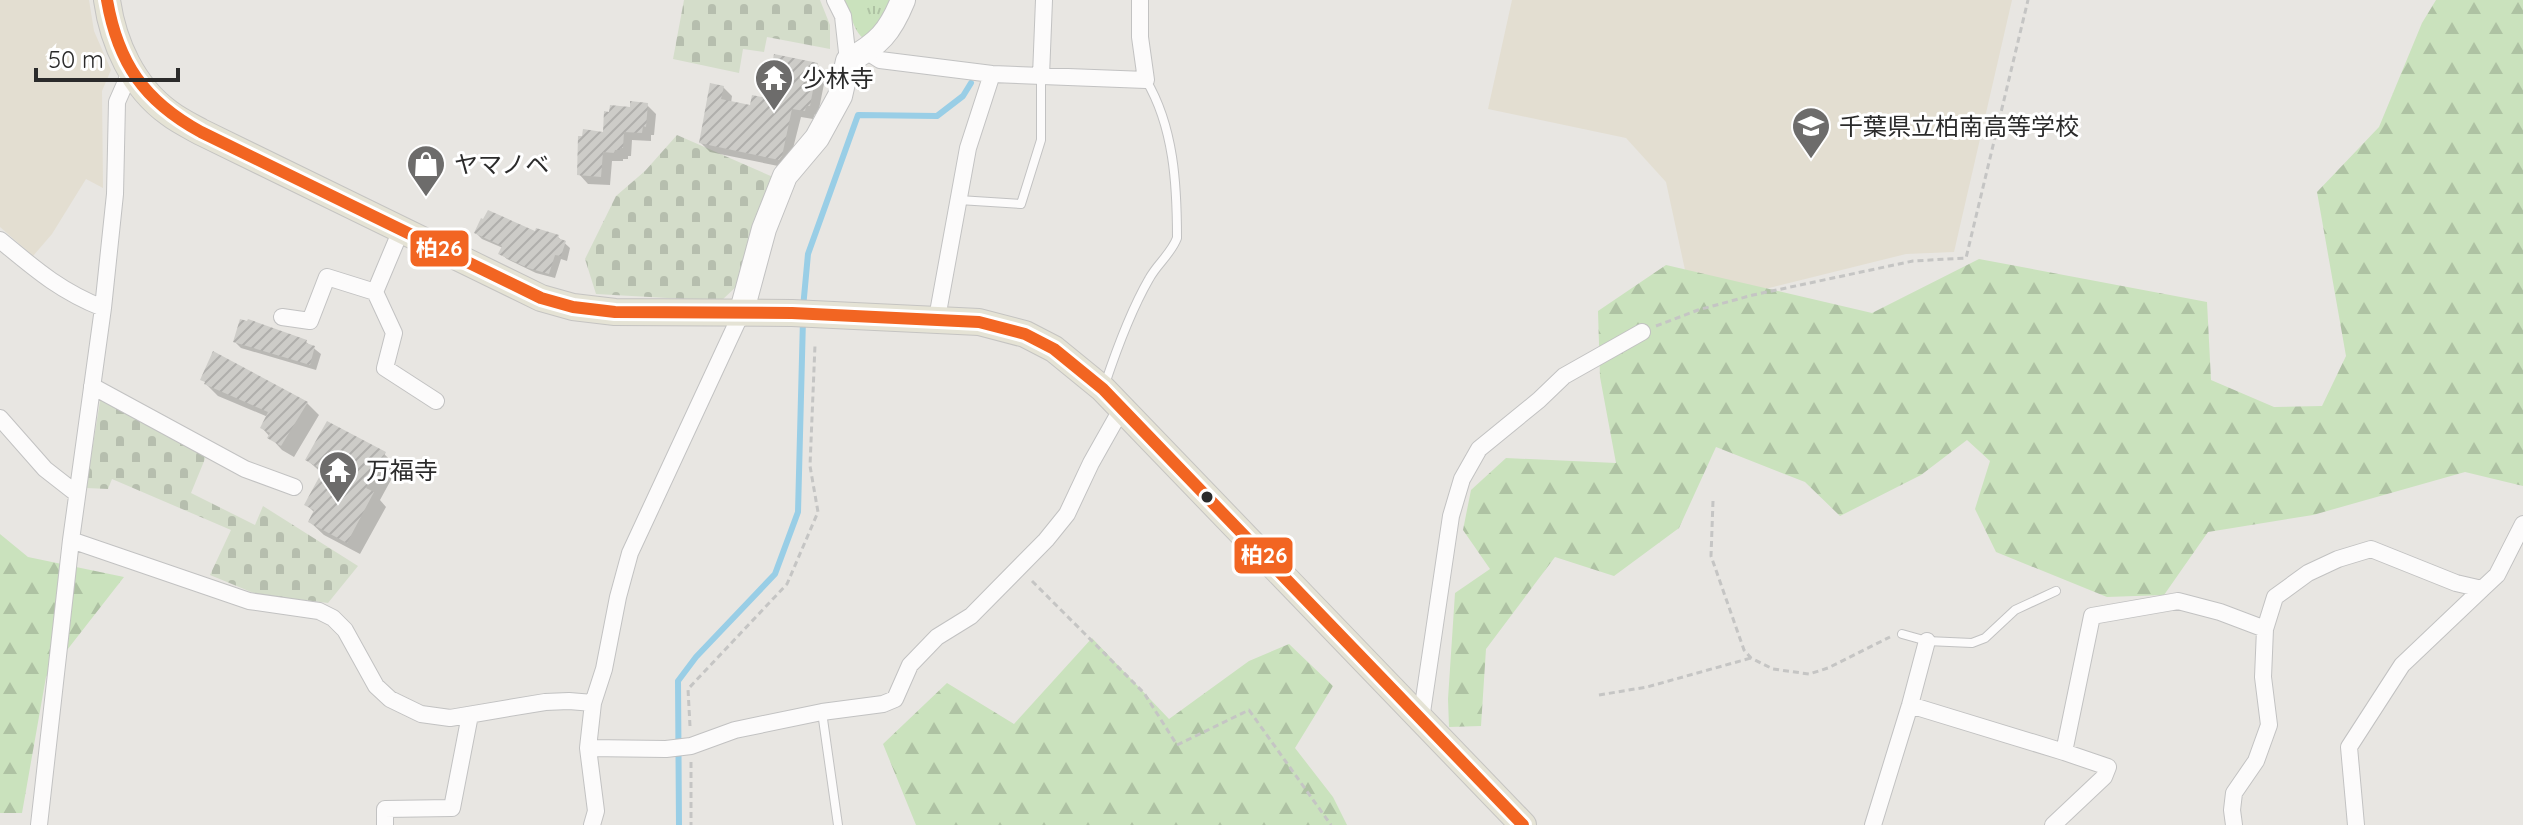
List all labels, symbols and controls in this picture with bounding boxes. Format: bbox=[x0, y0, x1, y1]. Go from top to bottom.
scale bar bbox=[36, 32, 178, 82]
text: 50 m bbox=[48, 44, 104, 74]
temple icon: 少林寺 bbox=[753, 57, 795, 112]
place label: 少林寺 bbox=[802, 63, 874, 93]
school or university icon: 千葉県立柏南高等学校 bbox=[1790, 105, 1832, 160]
place label: 千葉県立柏南高等学校 bbox=[1839, 111, 2079, 141]
shop icon: ヤマノベ bbox=[405, 143, 447, 198]
place label: ヤマノベ bbox=[454, 149, 549, 179]
line badge: 柏26 bbox=[409, 229, 470, 268]
text: 柏26 bbox=[416, 234, 462, 262]
temple icon: 万福寺 bbox=[317, 449, 359, 504]
place label: 万福寺 bbox=[366, 455, 438, 485]
unlabelled marker bbox=[1199, 489, 1215, 505]
line badge: 柏26 bbox=[1233, 536, 1294, 575]
text: 柏26 bbox=[1241, 541, 1287, 569]

